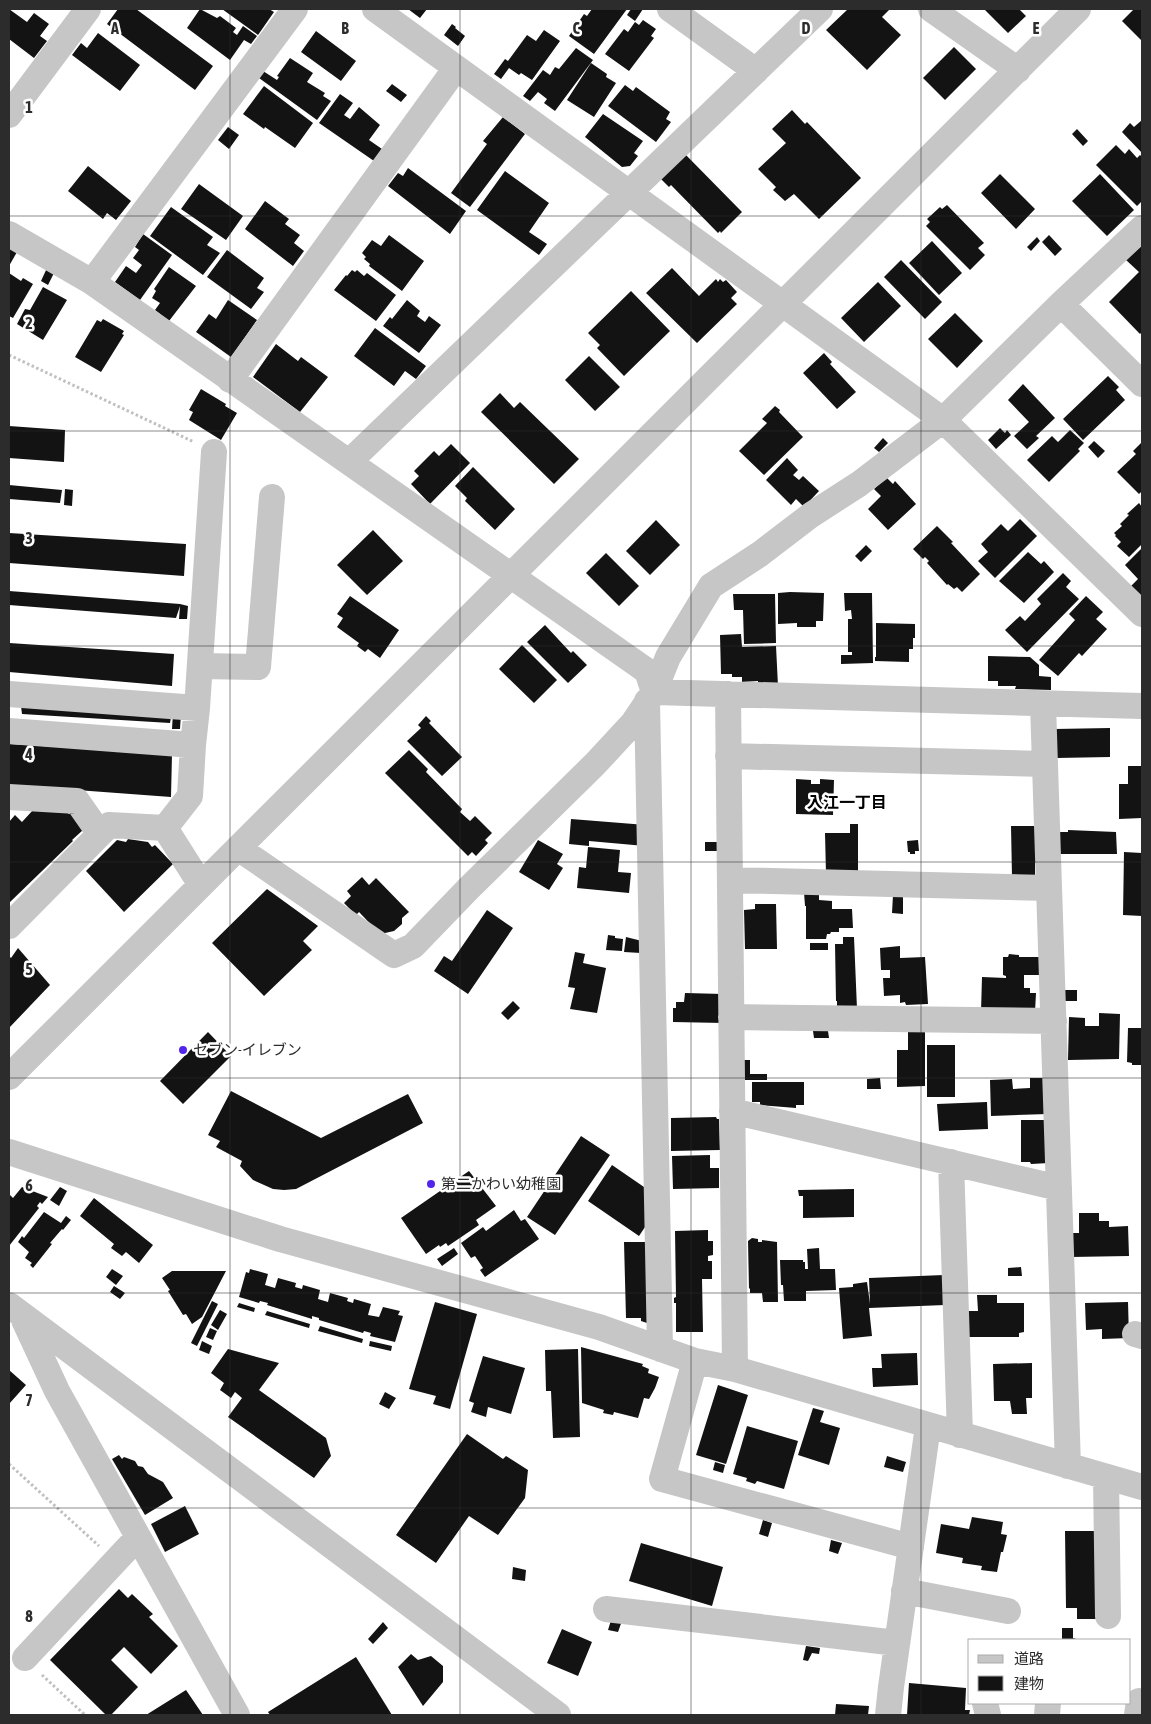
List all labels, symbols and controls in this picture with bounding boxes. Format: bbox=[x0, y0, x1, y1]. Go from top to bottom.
text: A bbox=[110, 19, 119, 37]
text: B bbox=[341, 19, 349, 37]
text: C bbox=[572, 19, 580, 37]
text: D bbox=[802, 19, 811, 37]
text: E bbox=[1033, 19, 1040, 37]
text: 1 bbox=[25, 98, 33, 116]
text: 2 bbox=[25, 314, 33, 332]
text: 3 bbox=[25, 529, 33, 547]
text: 4 bbox=[24, 745, 33, 763]
district label: 入江一丁目 bbox=[807, 793, 887, 811]
text: 5 bbox=[25, 960, 33, 978]
place label: セブン-イレブン bbox=[193, 1041, 302, 1058]
marker: セブン-イレブン bbox=[177, 1044, 189, 1056]
place label: 第二かわい幼稚園 bbox=[441, 1175, 561, 1192]
text: 6 bbox=[25, 1176, 33, 1194]
marker: 第二かわい幼稚園 bbox=[425, 1178, 437, 1190]
text: 7 bbox=[25, 1391, 33, 1409]
text: 8 bbox=[25, 1607, 33, 1625]
legend bbox=[968, 1639, 1131, 1704]
text: 道路 bbox=[1014, 1650, 1044, 1667]
text: 建物 bbox=[1014, 1675, 1044, 1692]

